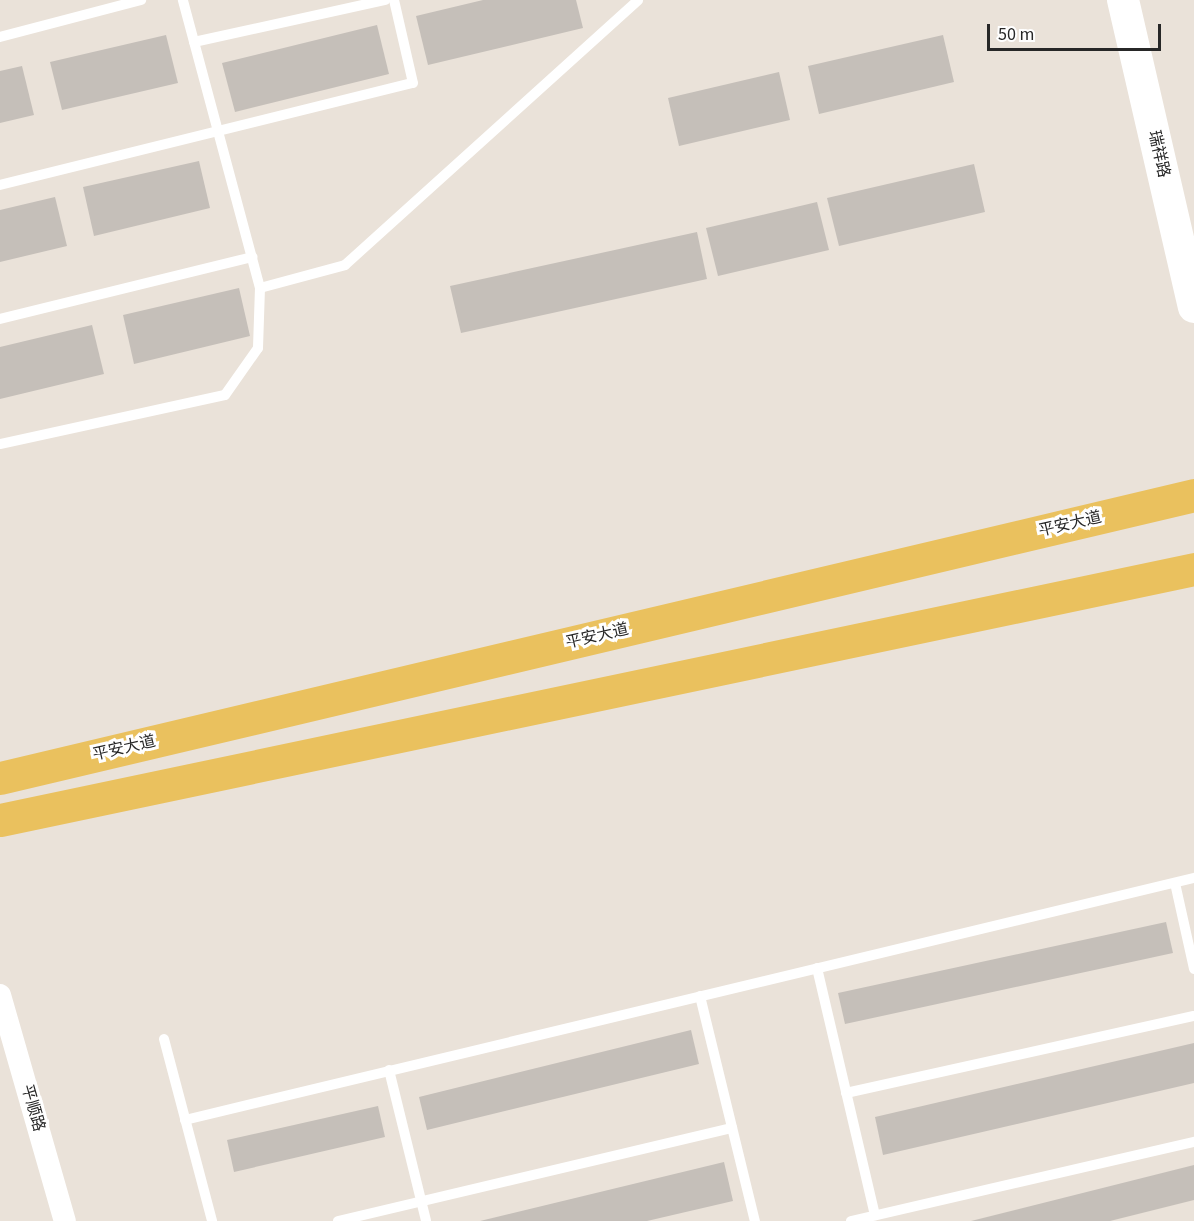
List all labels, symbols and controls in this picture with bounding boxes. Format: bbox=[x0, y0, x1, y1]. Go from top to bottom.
scale bar bbox=[990, 12, 1164, 50]
text: 50 m bbox=[998, 22, 1034, 47]
street label: 瑞祥路 bbox=[1144, 128, 1174, 180]
street label: 平安大道 bbox=[1037, 507, 1103, 541]
street label: 平安大道 bbox=[564, 619, 630, 653]
street label: 平安大道 bbox=[91, 731, 157, 765]
street label: 平顺路 bbox=[17, 1082, 49, 1134]

